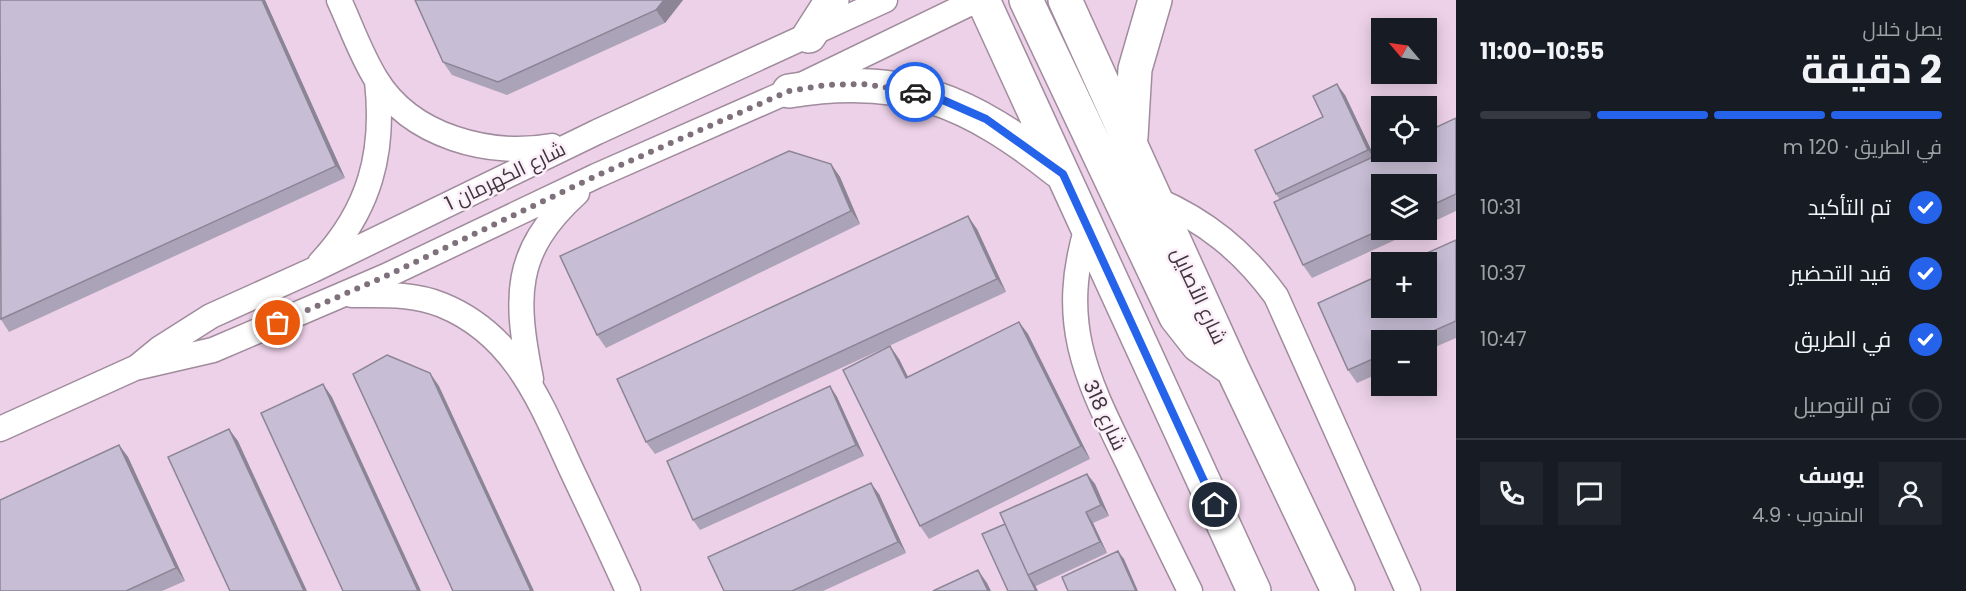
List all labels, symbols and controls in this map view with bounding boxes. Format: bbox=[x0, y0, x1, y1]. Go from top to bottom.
text: يصل خلال bbox=[1862, 15, 1942, 43]
north arrow bbox=[1371, 18, 1437, 84]
map controls bbox=[1371, 18, 1437, 396]
text: 10:55–11:00 bbox=[1480, 36, 1604, 67]
text: 2 دقيقة bbox=[1801, 42, 1942, 97]
courier bbox=[885, 62, 945, 122]
icon: car bbox=[899, 76, 932, 109]
button: locate bbox=[1371, 96, 1437, 162]
text: في الطريق · 120 m bbox=[1783, 133, 1942, 161]
street label: شارع الكهرمان 1 bbox=[440, 135, 570, 217]
button: layers bbox=[1371, 174, 1437, 240]
icon: check bbox=[1909, 191, 1942, 224]
text: تم التأكيد bbox=[1808, 192, 1891, 223]
text: 10:31 bbox=[1480, 193, 1521, 221]
street label: شارع الأصايل bbox=[1164, 243, 1234, 349]
button: + bbox=[1371, 252, 1437, 318]
icon: check bbox=[1909, 257, 1942, 290]
text: قيد التحضير bbox=[1790, 258, 1891, 289]
text: 10:37 bbox=[1480, 259, 1526, 287]
pin bbox=[252, 297, 303, 348]
icon: bag bbox=[261, 306, 294, 339]
icon: check bbox=[1909, 323, 1942, 356]
text: في الطريق bbox=[1794, 324, 1891, 355]
text: 10:47 bbox=[1480, 325, 1527, 353]
button: − bbox=[1371, 330, 1437, 396]
street label: شارع 318 bbox=[1076, 375, 1134, 455]
text: تم التوصيل bbox=[1794, 390, 1891, 421]
text: يوسف bbox=[1799, 460, 1864, 491]
button: phone bbox=[1480, 462, 1543, 525]
button: chat bbox=[1558, 462, 1621, 525]
button: person bbox=[1879, 462, 1942, 525]
pin bbox=[1189, 479, 1240, 530]
icon: home bbox=[1198, 488, 1231, 521]
text: المندوب · 4.9 bbox=[1752, 501, 1864, 529]

